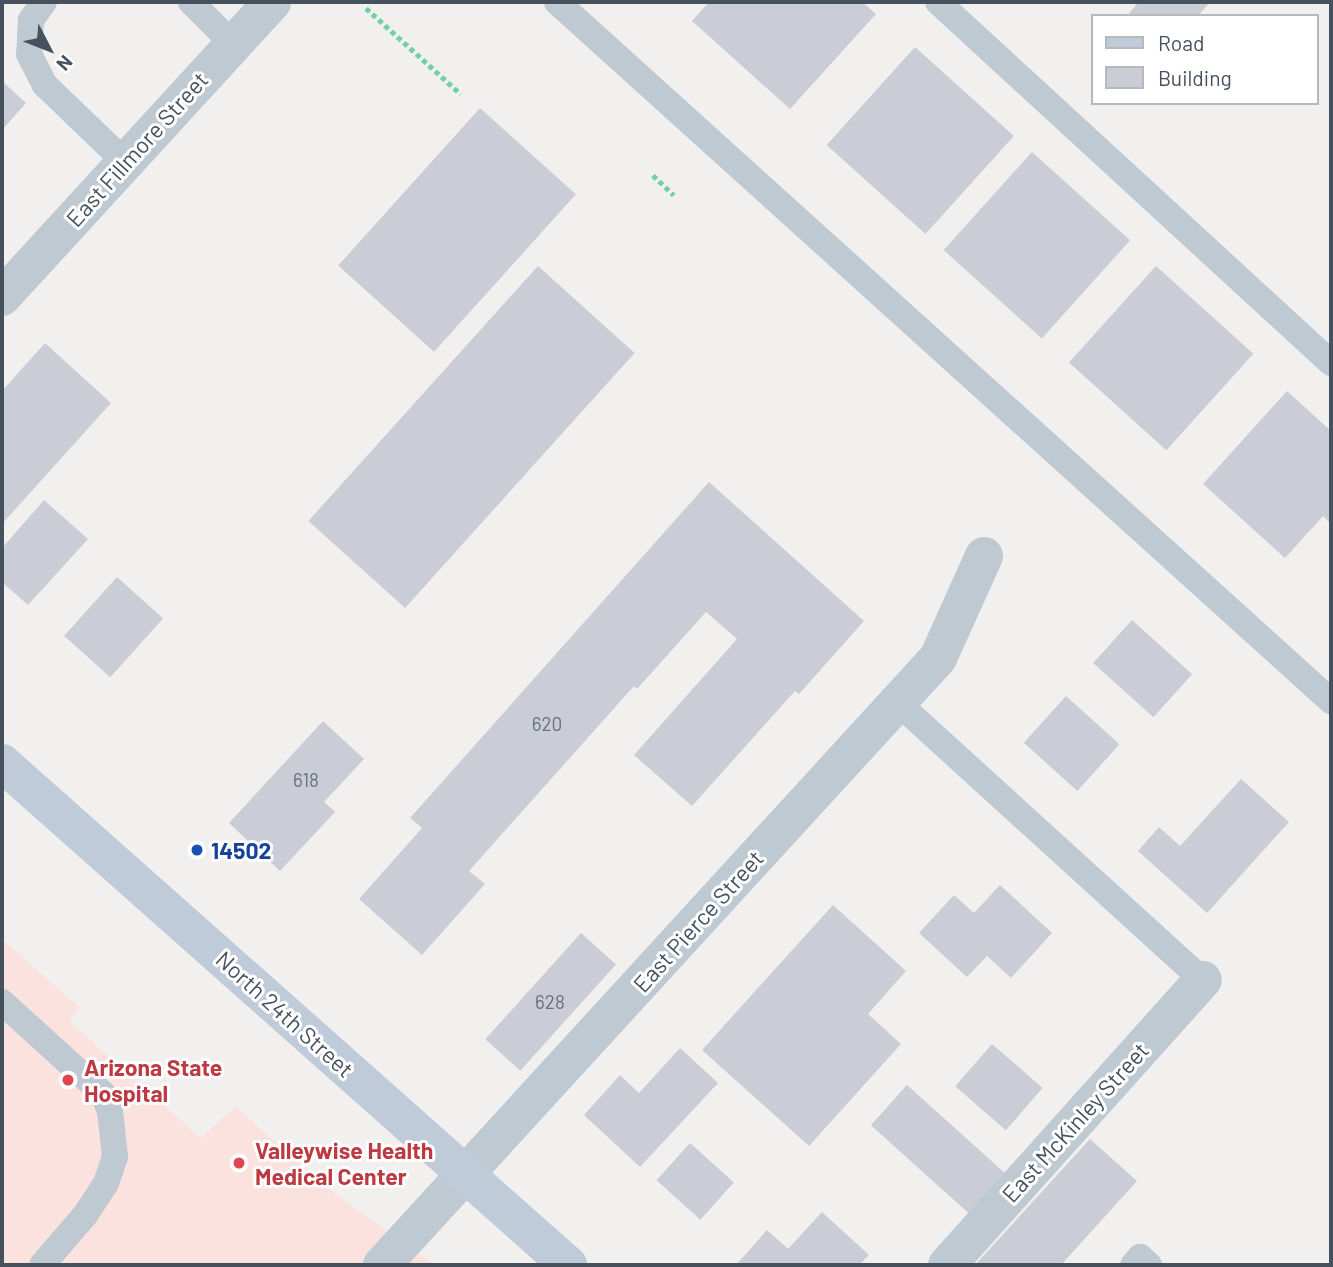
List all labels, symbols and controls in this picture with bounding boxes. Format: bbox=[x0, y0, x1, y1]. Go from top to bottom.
north arrow bbox=[14, 14, 84, 84]
legend bbox=[1092, 14, 1319, 105]
text: Road bbox=[1158, 30, 1204, 55]
text: N bbox=[52, 51, 78, 76]
text: Building bbox=[1158, 65, 1232, 90]
street label: East Fillmore Street bbox=[60, 66, 214, 232]
house number: 620 bbox=[532, 713, 562, 735]
house number: 618 bbox=[293, 769, 319, 791]
place label: 14502 bbox=[211, 836, 271, 864]
marker: 14502 bbox=[189, 842, 205, 858]
street label: East Pierce Street bbox=[627, 844, 769, 998]
street label: North 24th Street bbox=[211, 945, 359, 1083]
house number: 628 bbox=[535, 991, 565, 1013]
street label: East McKinley Street bbox=[996, 1036, 1154, 1208]
place label: Arizona State Hospital bbox=[84, 1053, 222, 1107]
marker: Arizona State Hospital bbox=[58, 1070, 78, 1090]
place label: Valleywise Health Medical Center bbox=[255, 1136, 433, 1190]
marker: Valleywise Health Medical Center bbox=[229, 1153, 249, 1173]

